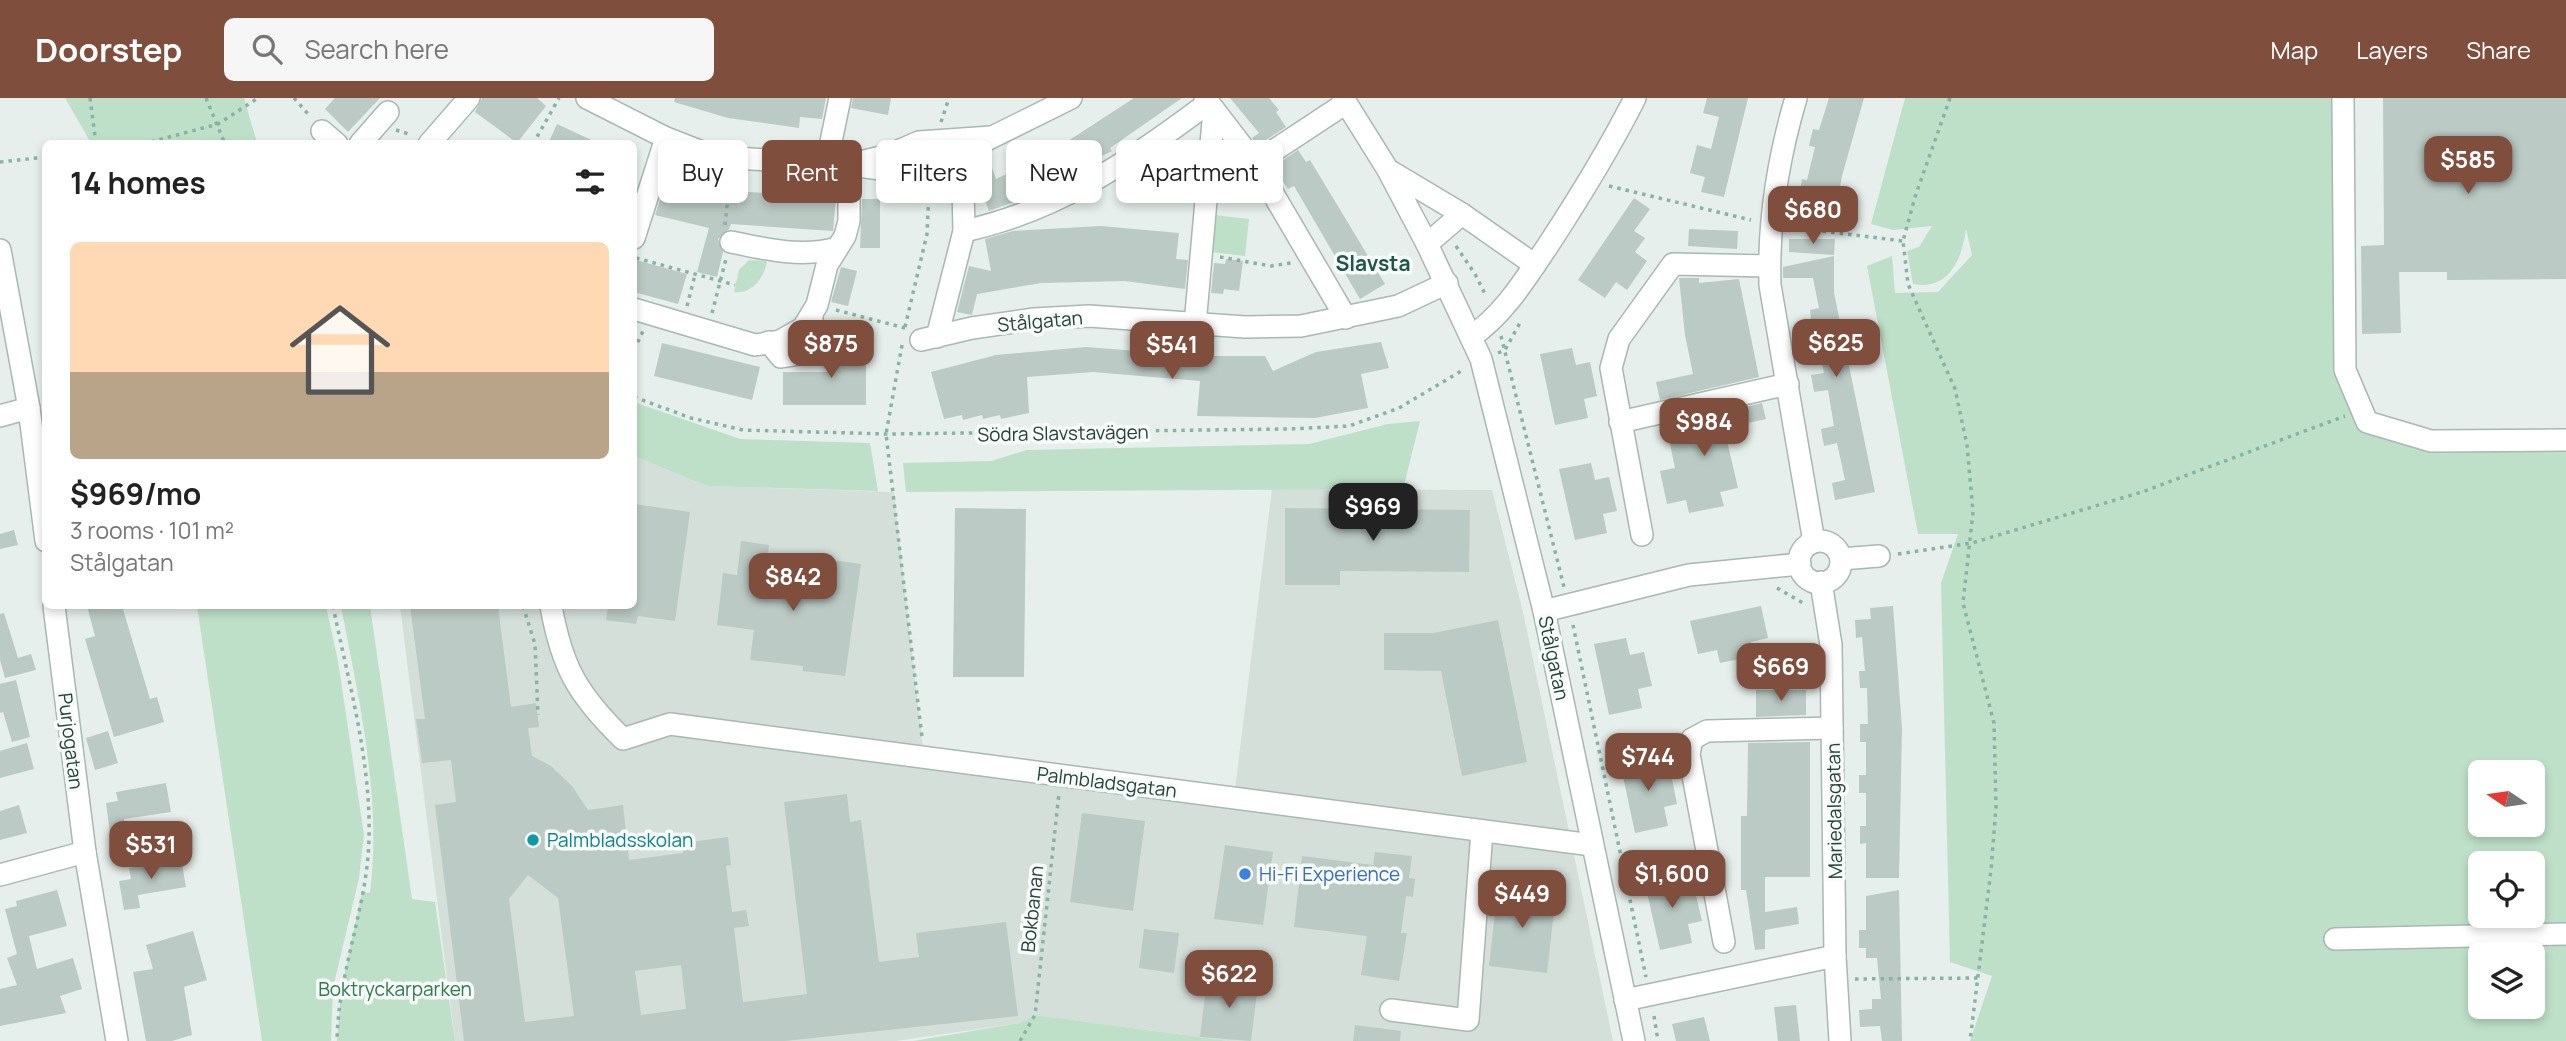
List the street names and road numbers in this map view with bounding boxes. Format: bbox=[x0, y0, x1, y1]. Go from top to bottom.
street label: Stålgatan bbox=[996, 304, 1084, 338]
street label: Södra Slavstavägen bbox=[977, 419, 1149, 447]
street label: Stålgatan bbox=[1532, 613, 1576, 703]
street label: Purjogatan bbox=[52, 691, 90, 791]
street label: Mariedalsgatan bbox=[1820, 743, 1848, 879]
street label: Palmbladsgatan bbox=[1036, 761, 1178, 803]
street label: Bokbanan bbox=[1015, 864, 1049, 954]

